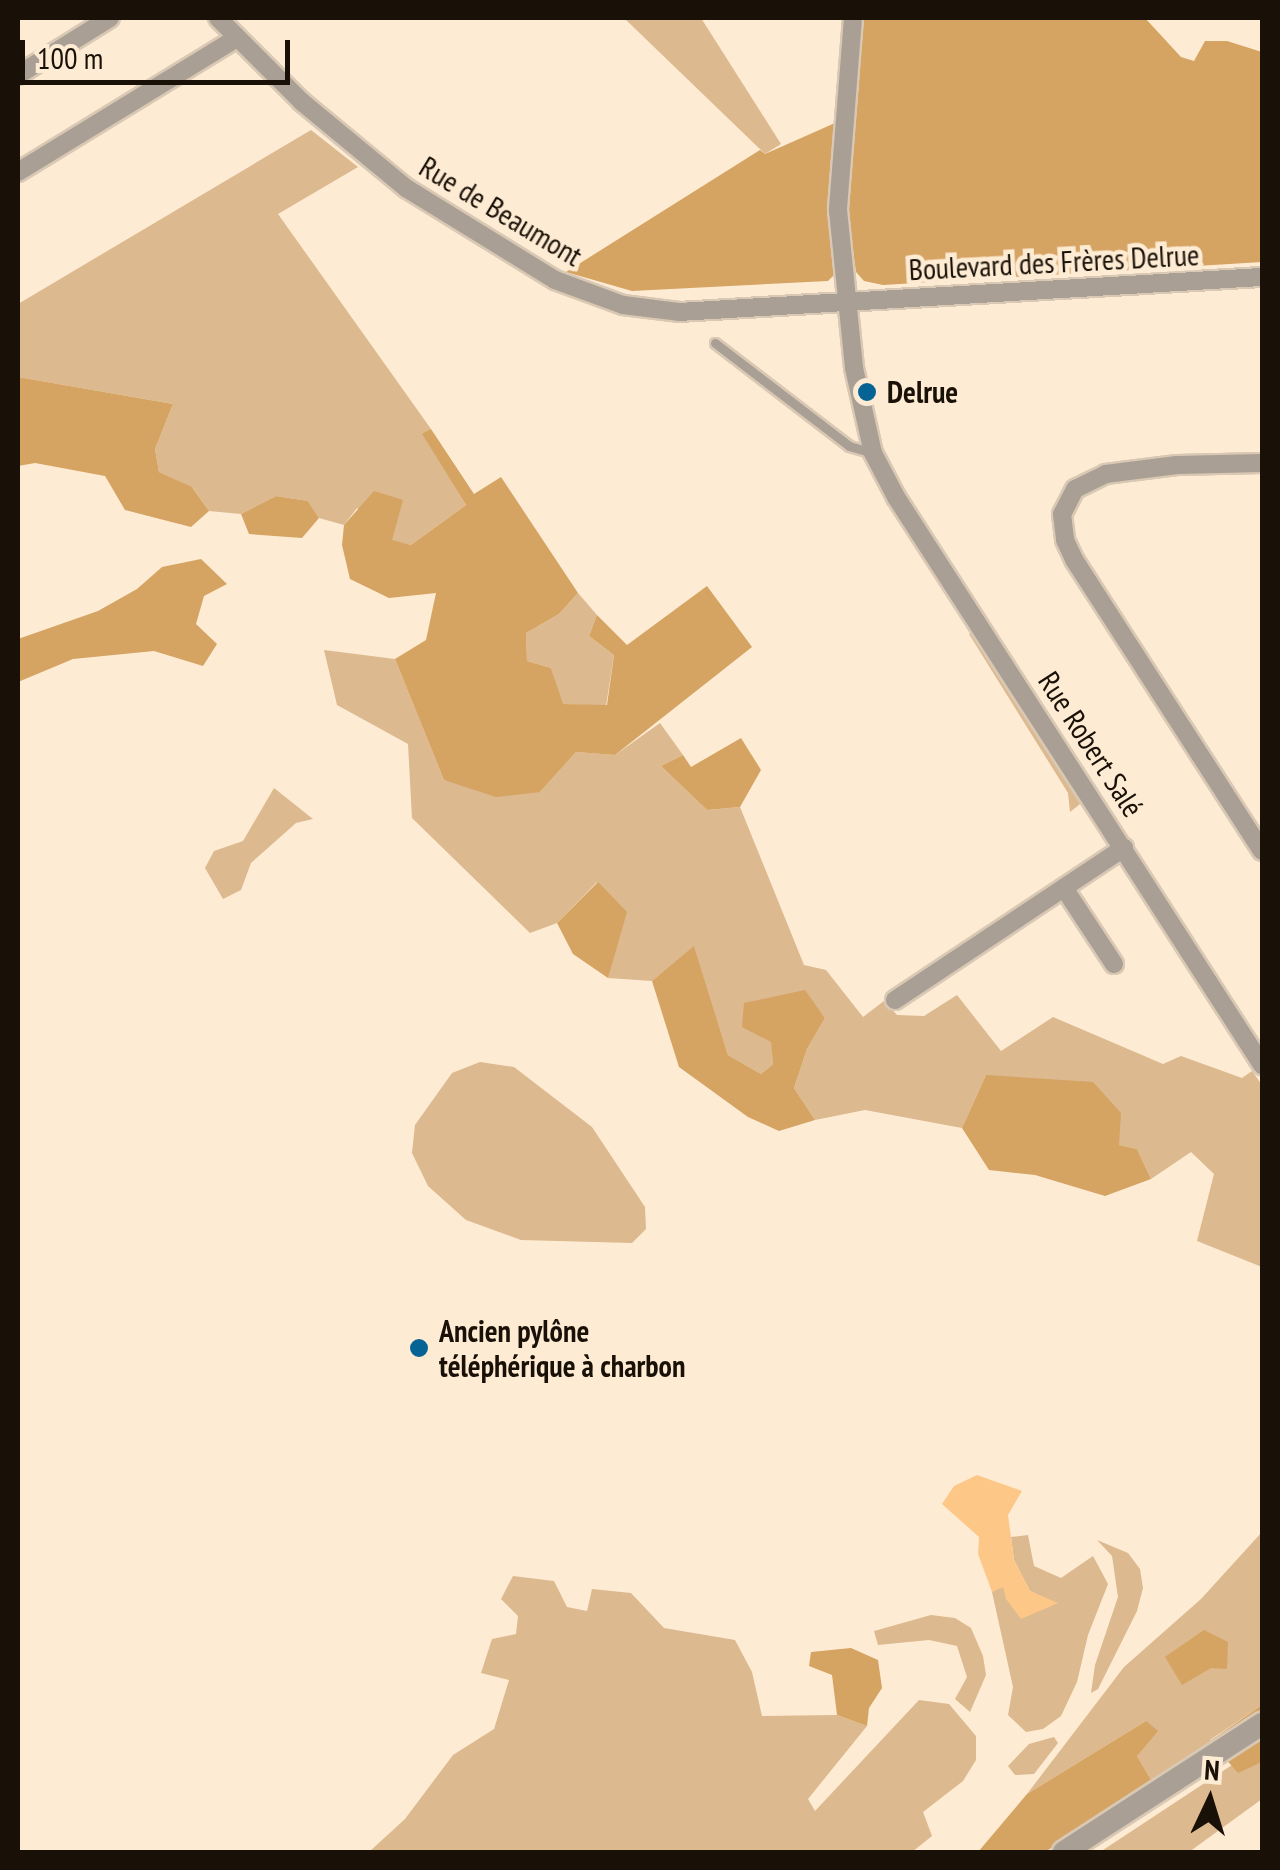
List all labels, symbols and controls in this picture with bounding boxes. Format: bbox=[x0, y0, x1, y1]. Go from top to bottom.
scale bar bbox=[25, 20, 295, 82]
text: 100 m bbox=[37, 38, 103, 77]
street label: Rue de Beaumont bbox=[413, 148, 589, 274]
street label: Boulevard des Frères Delrue bbox=[908, 236, 1200, 288]
place label: Delrue bbox=[887, 374, 958, 410]
marker: Delrue bbox=[856, 381, 878, 403]
street label: Rue Robert Salé bbox=[1031, 665, 1151, 823]
place label: Ancien pylône téléphérique à charbon bbox=[439, 1313, 685, 1384]
marker: Ancien pylône téléphérique à charbon bbox=[408, 1337, 430, 1359]
north arrow bbox=[1160, 1750, 1260, 1850]
text: N bbox=[1203, 1751, 1221, 1789]

